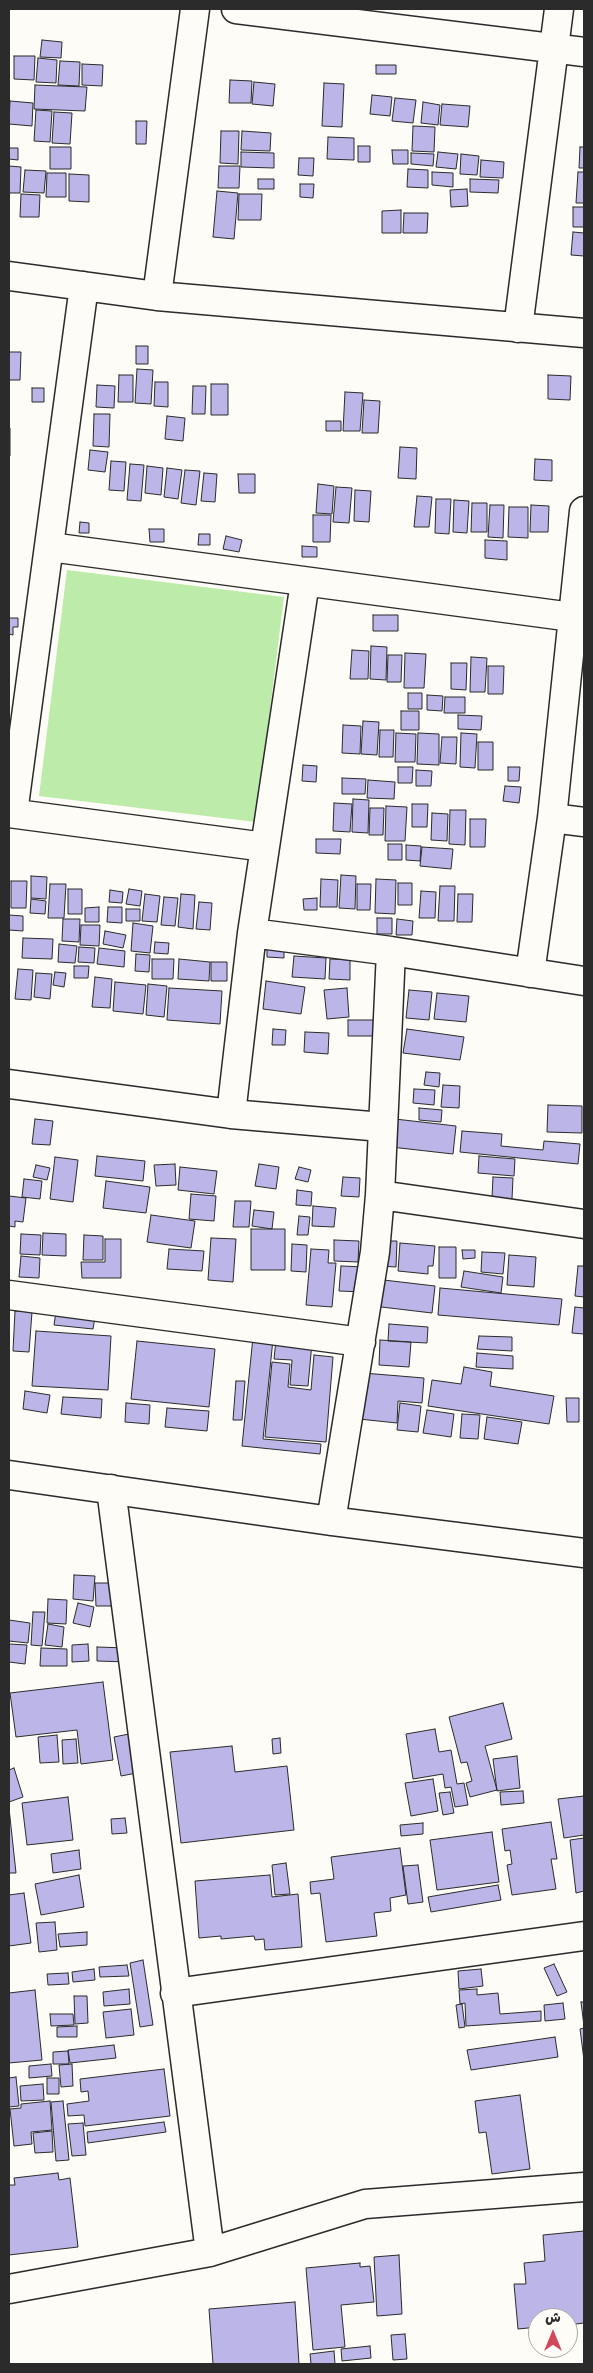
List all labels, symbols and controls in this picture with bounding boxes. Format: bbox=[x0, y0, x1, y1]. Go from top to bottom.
north arrow bbox=[528, 2308, 578, 2358]
text: ش bbox=[545, 2308, 561, 2329]

